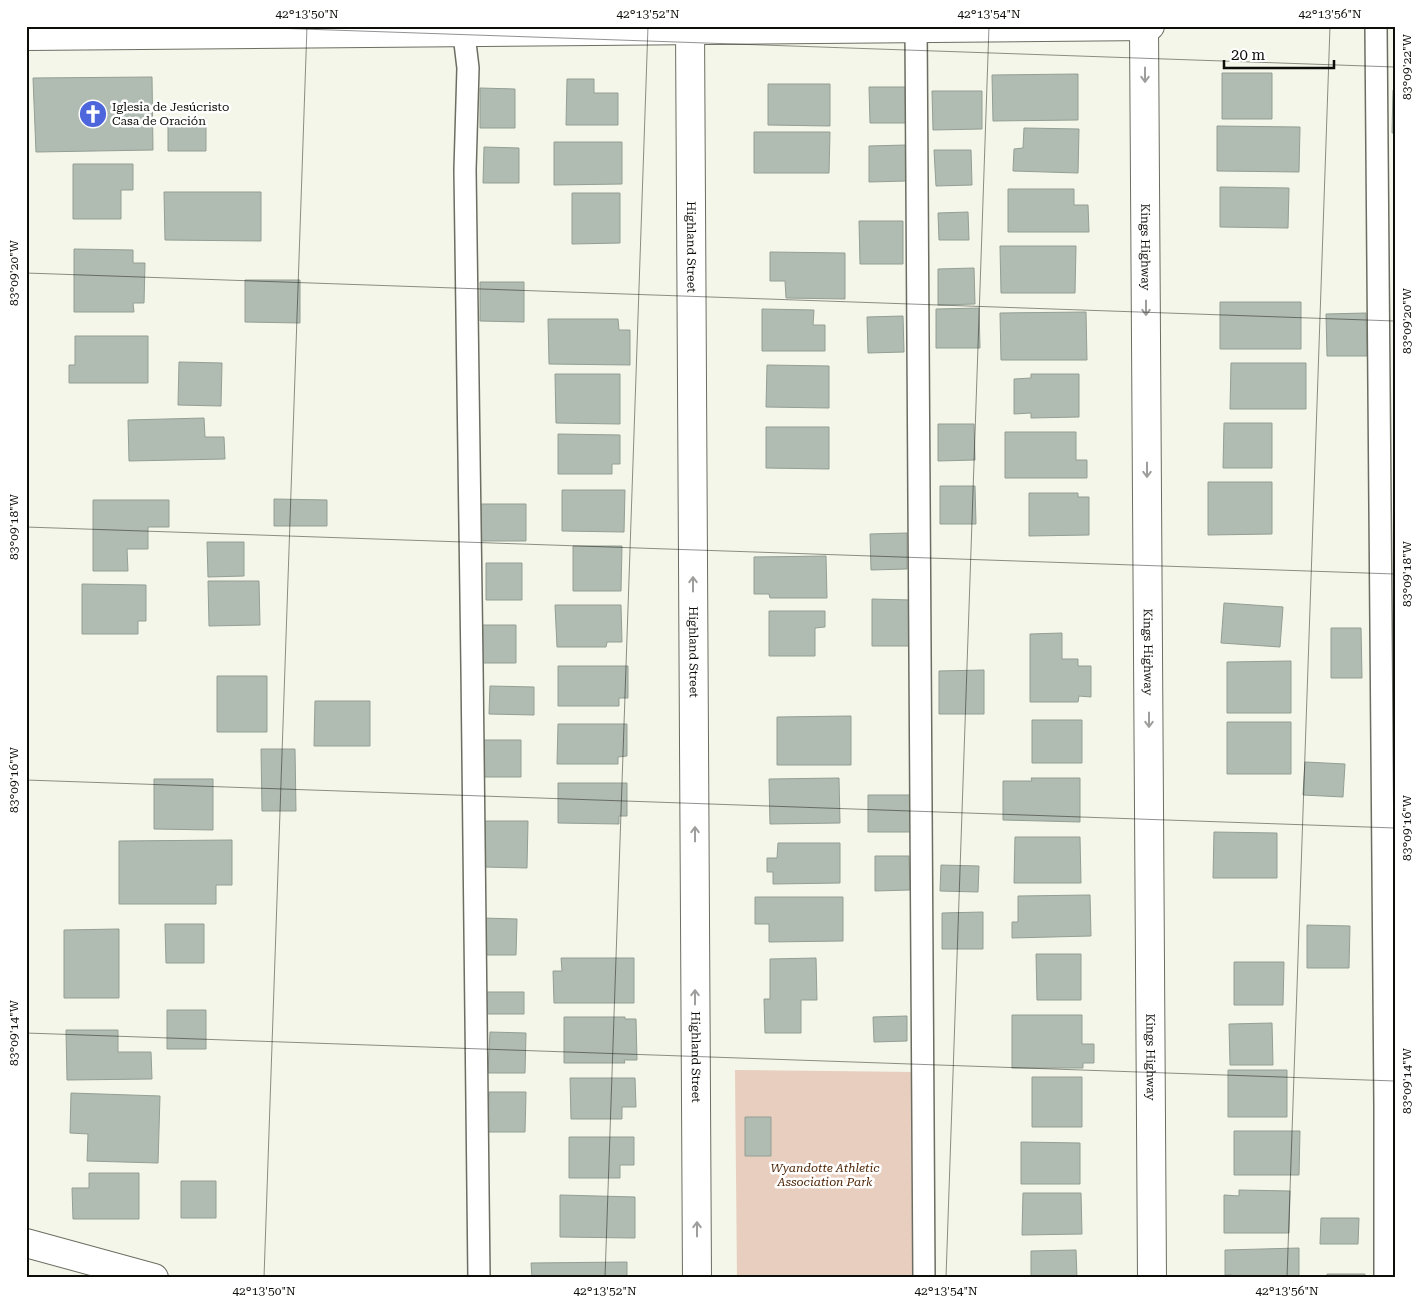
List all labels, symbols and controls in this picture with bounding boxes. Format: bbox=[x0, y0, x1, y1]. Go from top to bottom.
text: 42°13'50"N bbox=[275, 7, 339, 21]
text: 42°13'52"N bbox=[616, 7, 680, 21]
text: 42°13'54"N bbox=[957, 7, 1021, 21]
text: 42°13'56"N bbox=[1298, 7, 1362, 21]
text: 83°09'22"W bbox=[1400, 33, 1414, 100]
scale bar bbox=[1224, 38, 1334, 70]
text: 20 m bbox=[1231, 46, 1266, 64]
one-way arrow bbox=[1140, 66, 1150, 83]
church icon: Iglesia de Jesúcristo Casa de Oración bbox=[78, 99, 108, 129]
place label: Iglesia de Jesúcristo Casa de Oración bbox=[112, 100, 229, 128]
street label: Highland Street bbox=[684, 201, 698, 293]
street label: Kings Highway bbox=[1138, 203, 1153, 292]
text: 83°09'20"W bbox=[7, 239, 21, 306]
text: 83°09'20"W bbox=[1400, 287, 1414, 354]
one-way arrow bbox=[1141, 299, 1151, 315]
one-way arrow bbox=[1142, 462, 1152, 478]
text: 83°09'18"W bbox=[7, 493, 21, 560]
text: 83°09'18"W bbox=[1400, 540, 1414, 607]
one-way arrow bbox=[688, 576, 698, 592]
street label: Highland Street bbox=[686, 606, 701, 698]
street label: Kings Highway bbox=[1141, 608, 1155, 697]
one-way arrow bbox=[1144, 712, 1154, 728]
text: 83°09'16"W bbox=[7, 746, 21, 813]
text: 83°09'16"W bbox=[1400, 794, 1414, 861]
one-way arrow bbox=[690, 826, 700, 842]
one-way arrow bbox=[690, 989, 700, 1005]
text: 83°09'14"W bbox=[7, 999, 21, 1066]
street label: Highland Street bbox=[689, 1011, 703, 1103]
street label: Kings Highway bbox=[1143, 1013, 1158, 1102]
text: 83°09'14"W bbox=[1400, 1047, 1414, 1114]
park label: Wyandotte Athletic Association Park bbox=[770, 1161, 880, 1189]
one-way arrow bbox=[692, 1221, 702, 1238]
text: 42°13'50"N bbox=[232, 1284, 296, 1298]
text: 42°13'52"N bbox=[573, 1284, 637, 1298]
text: 42°13'54"N bbox=[914, 1284, 978, 1298]
text: 42°13'56"N bbox=[1255, 1284, 1319, 1298]

